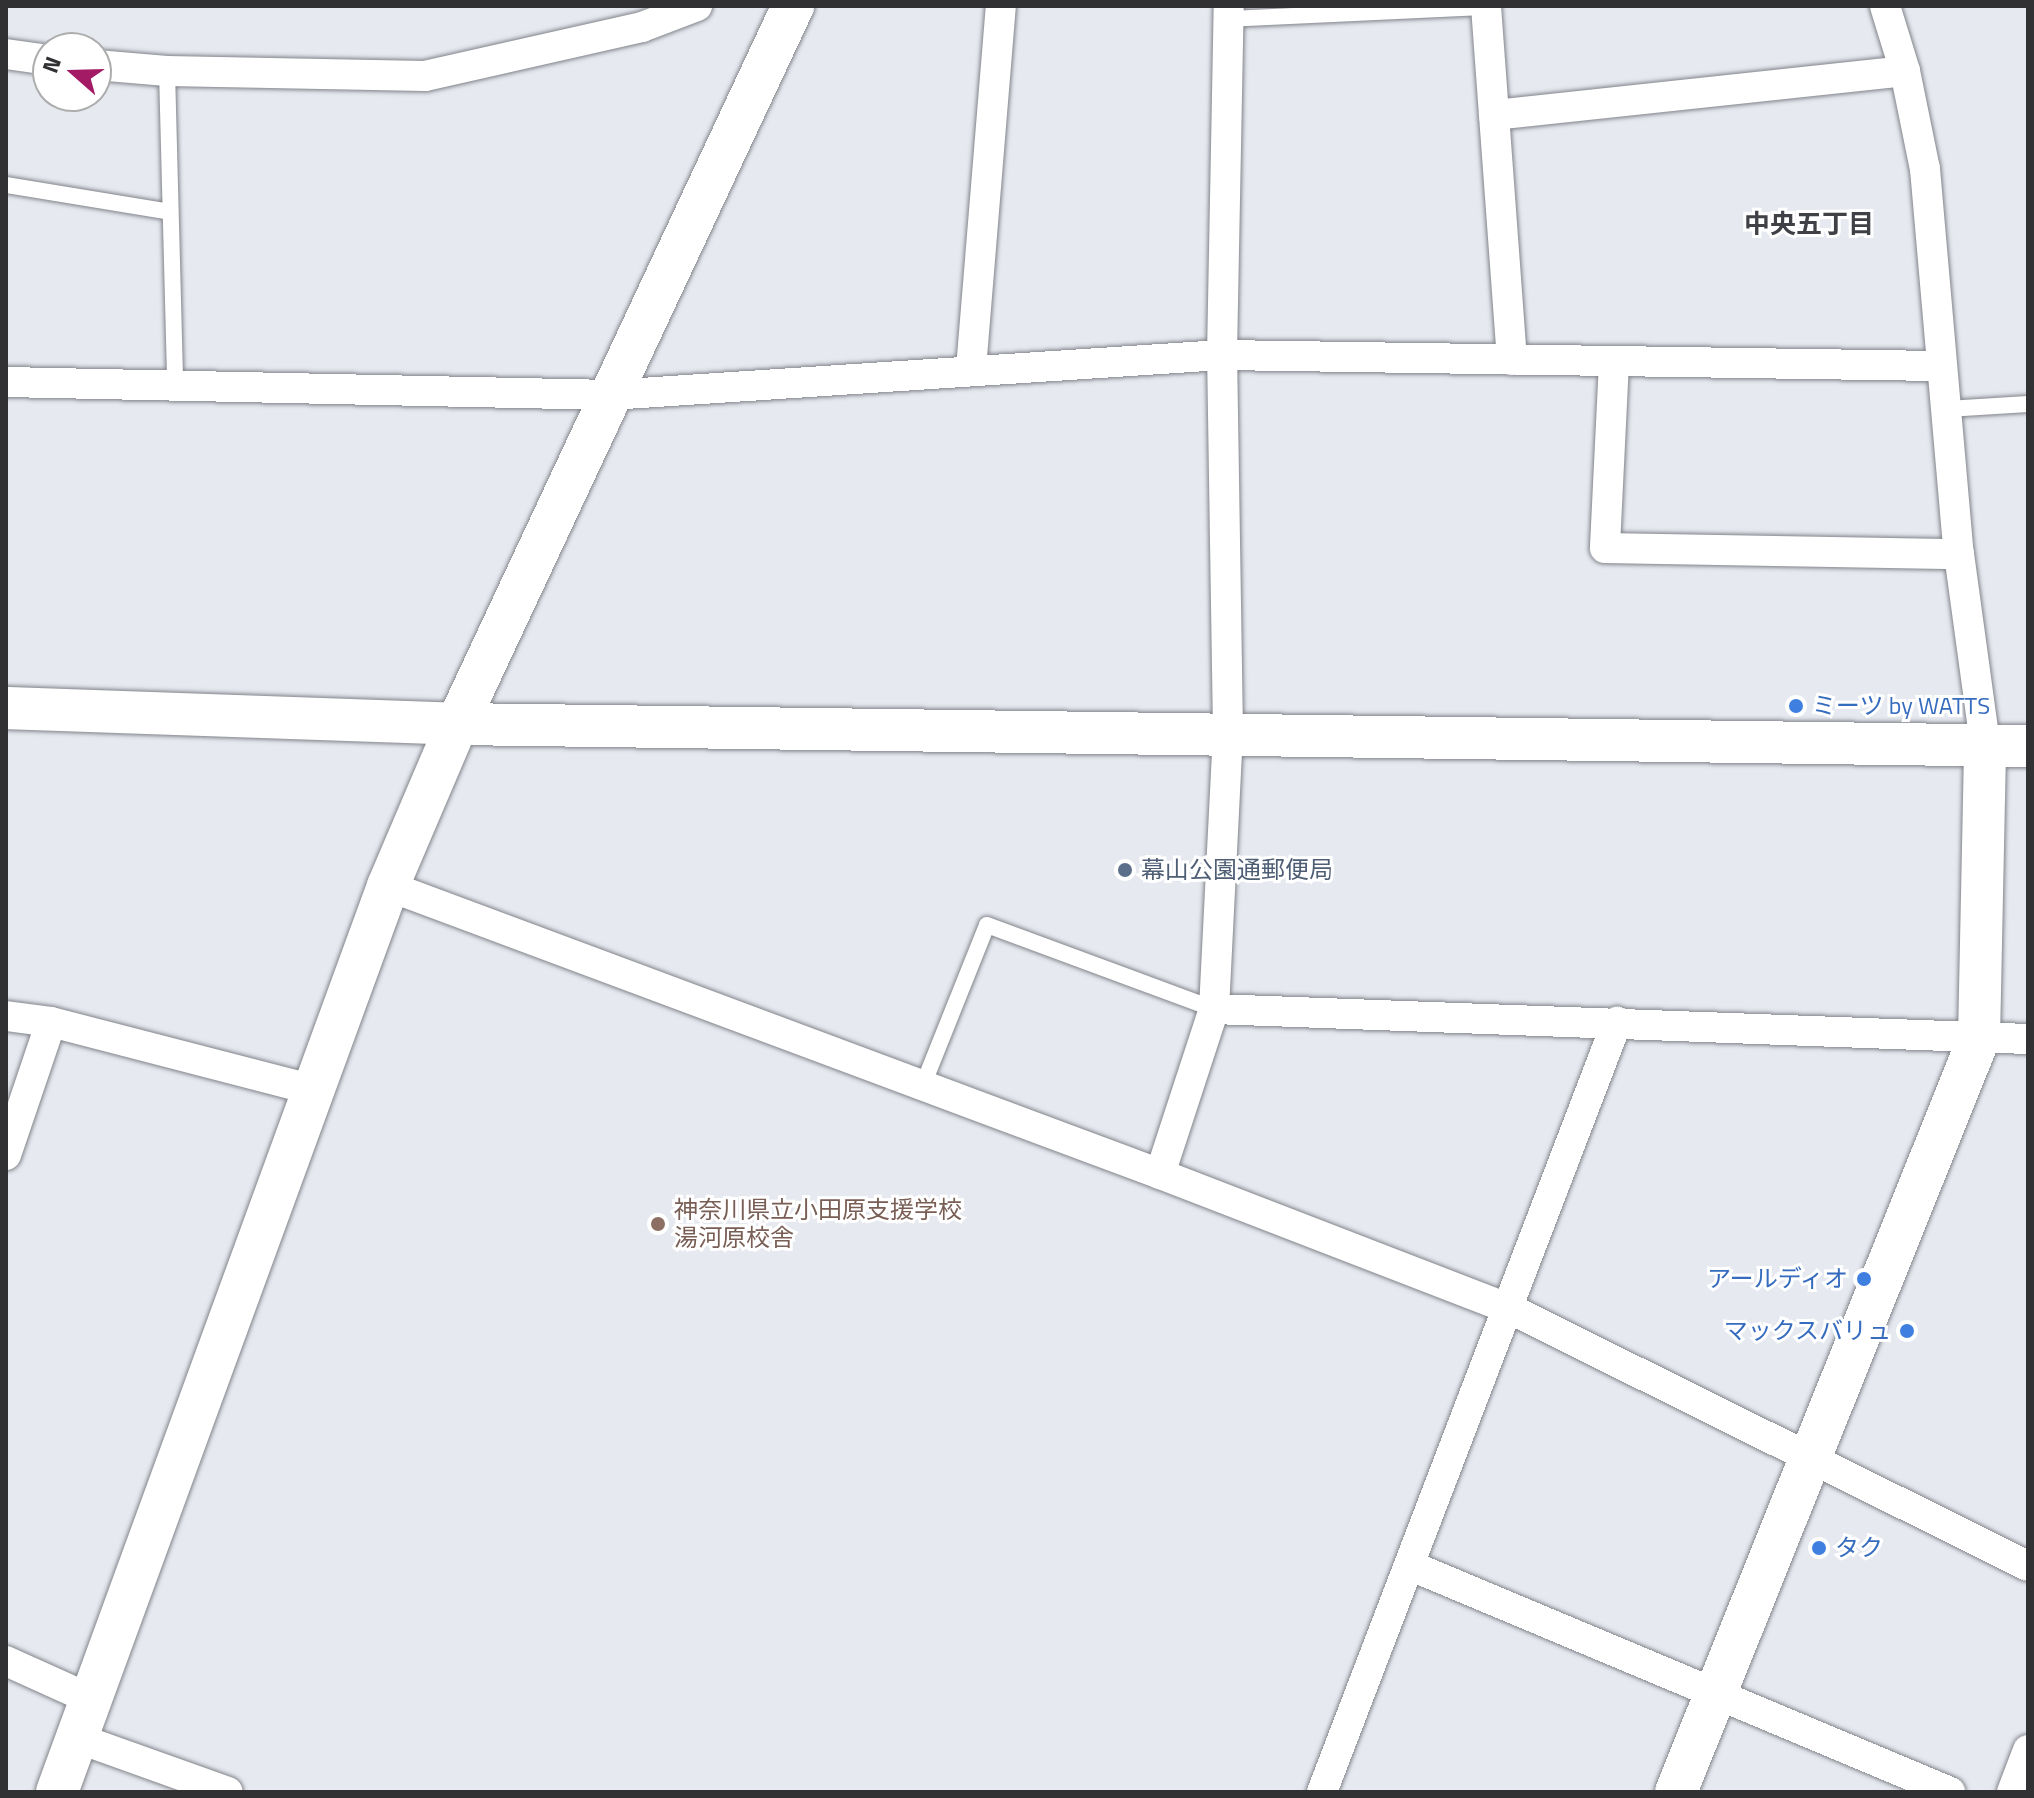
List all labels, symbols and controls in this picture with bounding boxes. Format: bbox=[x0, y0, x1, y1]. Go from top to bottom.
north arrow bbox=[32, 32, 112, 112]
text: N bbox=[33, 51, 70, 77]
district label: 中央五丁目 bbox=[1744, 208, 1874, 240]
place label: ミーツ by WATTS bbox=[1812, 692, 1991, 720]
marker: ミーツ by WATTS bbox=[1787, 697, 1805, 715]
place label: 幕山公園通郵便局 bbox=[1141, 856, 1333, 884]
marker: 幕山公園通郵便局 bbox=[1116, 861, 1134, 879]
place label: 神奈川県立小田原支援学校 湯河原校舎 bbox=[674, 1196, 962, 1252]
marker: 神奈川県立小田原支援学校 湯河原校舎 bbox=[649, 1215, 667, 1233]
place label: アールディオ bbox=[1705, 1265, 1848, 1293]
marker: アールディオ bbox=[1855, 1270, 1873, 1288]
place label: マックスバリュ bbox=[1723, 1317, 1891, 1345]
marker: マックスバリュ bbox=[1898, 1322, 1916, 1340]
place label: タク bbox=[1835, 1534, 1883, 1562]
marker: タク bbox=[1810, 1539, 1828, 1557]

